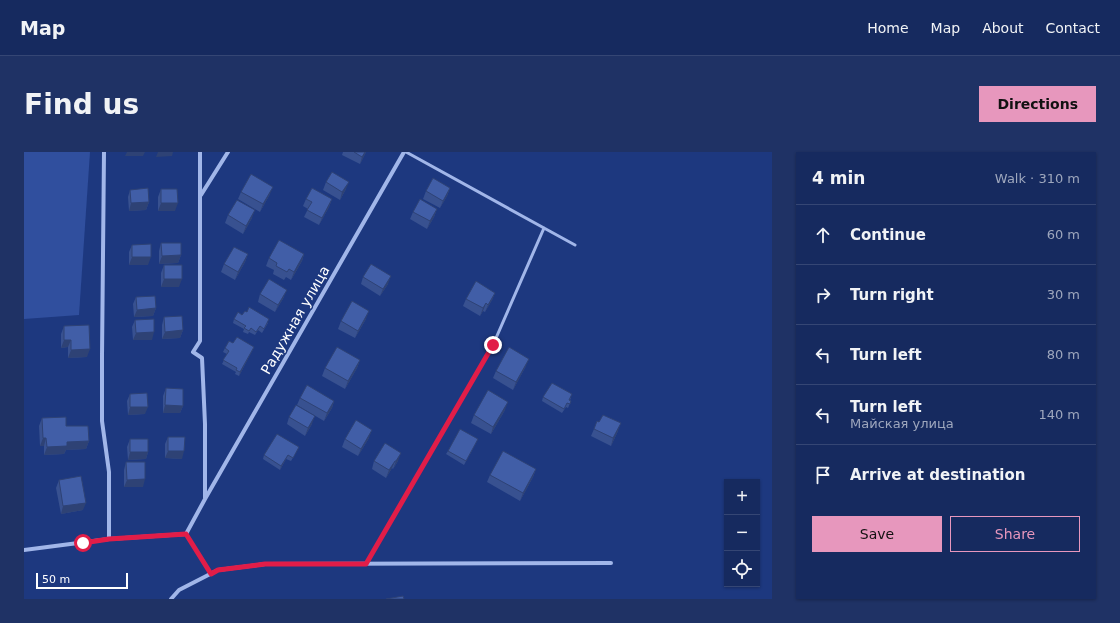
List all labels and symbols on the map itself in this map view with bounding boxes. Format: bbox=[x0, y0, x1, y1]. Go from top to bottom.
street label: Радужная улица bbox=[257, 263, 333, 377]
route end bbox=[484, 336, 502, 354]
route start bbox=[74, 534, 92, 552]
scale bar bbox=[36, 571, 128, 590]

